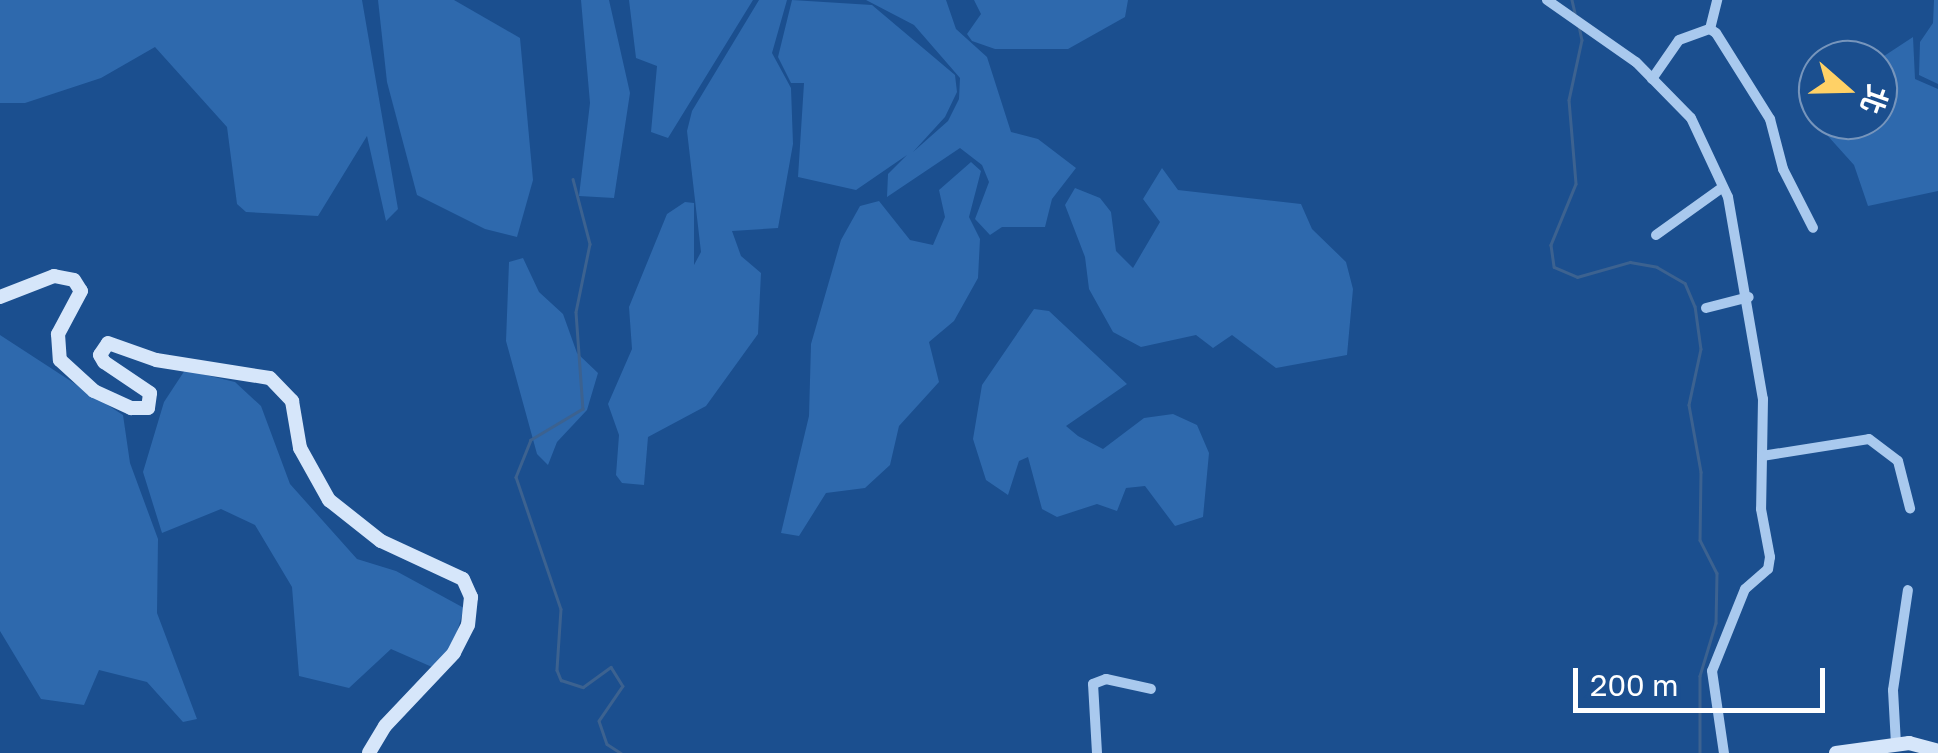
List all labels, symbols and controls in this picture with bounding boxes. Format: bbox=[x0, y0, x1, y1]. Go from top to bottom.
north arrow bbox=[1798, 40, 1898, 140]
text: 北 bbox=[1854, 81, 1895, 119]
scale bar bbox=[1578, 648, 1830, 710]
text: 200 m bbox=[1590, 667, 1679, 703]

